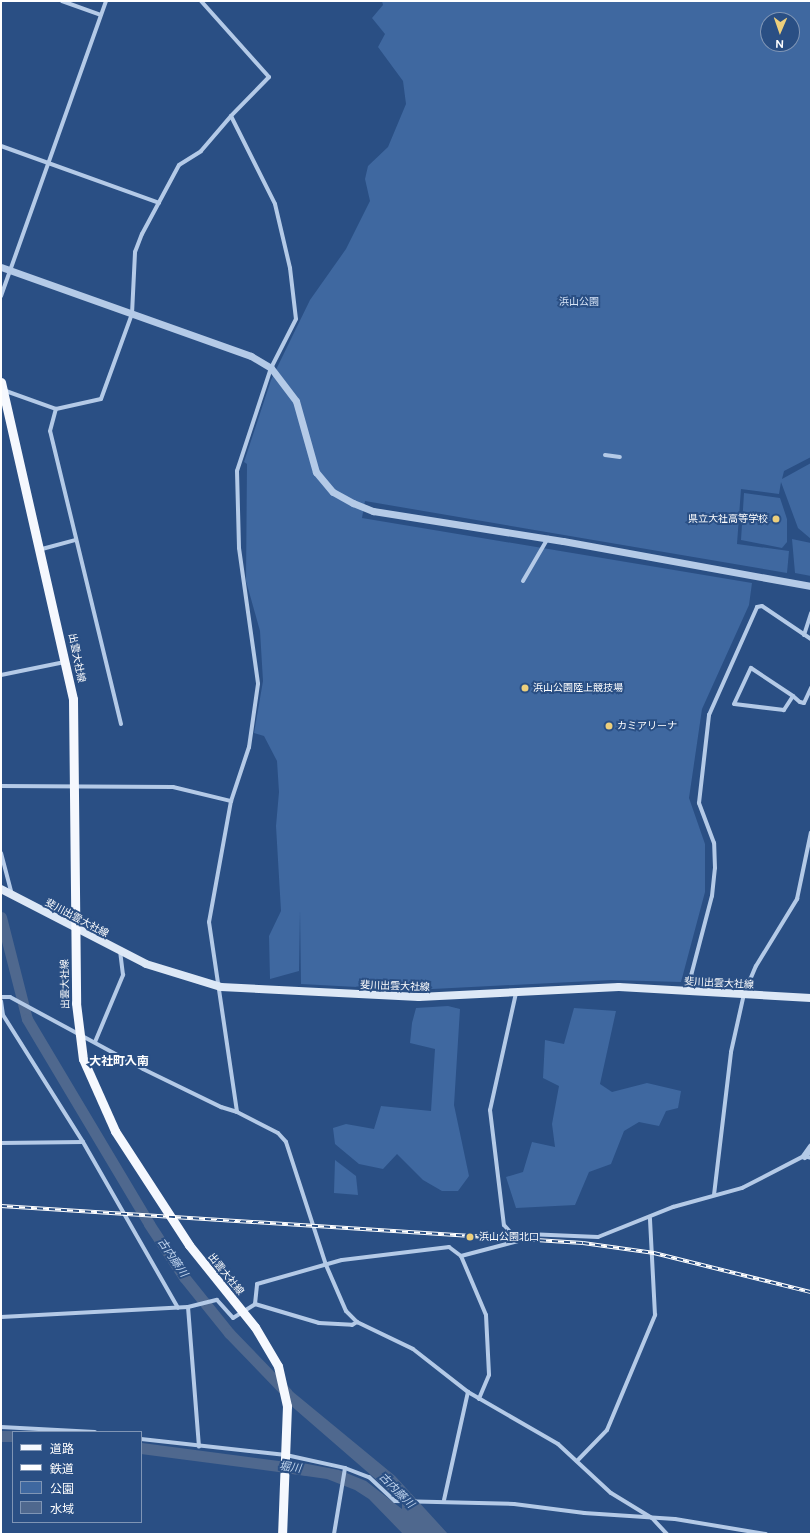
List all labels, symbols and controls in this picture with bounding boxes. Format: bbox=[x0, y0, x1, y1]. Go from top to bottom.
north arrow bbox=[760, 12, 800, 52]
text: N bbox=[775, 37, 784, 50]
park label: 浜山公園 bbox=[559, 296, 599, 308]
place label: 県立大社高等学校 bbox=[688, 513, 768, 525]
marker: 県立大社高等学校 bbox=[771, 514, 781, 524]
street label: 出雲大社線 bbox=[66, 632, 88, 684]
place label: 浜山公園陸上競技場 bbox=[533, 682, 623, 694]
marker: 浜山公園陸上競技場 bbox=[520, 683, 530, 693]
place label: カミアリーナ bbox=[617, 720, 677, 732]
marker: カミアリーナ bbox=[604, 721, 614, 731]
street label: 斐川出雲大社線 bbox=[43, 896, 111, 940]
street label: 出雲大社線 bbox=[59, 959, 71, 1009]
street label: 斐川出雲大社線 bbox=[684, 975, 754, 991]
street label: 斐川出雲大社線 bbox=[360, 979, 430, 993]
district label: 大社町入南 bbox=[89, 1055, 149, 1069]
marker: 浜山公園北口 bbox=[464, 1231, 476, 1243]
place label: 浜山公園北口 bbox=[479, 1231, 539, 1243]
water label: 古内藤川 bbox=[154, 1236, 190, 1280]
street label: 出雲大社線 bbox=[206, 1251, 246, 1297]
legend bbox=[12, 1431, 142, 1523]
text: 道路 bbox=[50, 1442, 74, 1456]
water label: 堀川 bbox=[278, 1460, 302, 1476]
text: 鉄道 bbox=[50, 1462, 74, 1476]
water label: 古内藤川 bbox=[376, 1471, 416, 1511]
text: 公園 bbox=[50, 1482, 74, 1496]
text: 水域 bbox=[50, 1502, 74, 1516]

